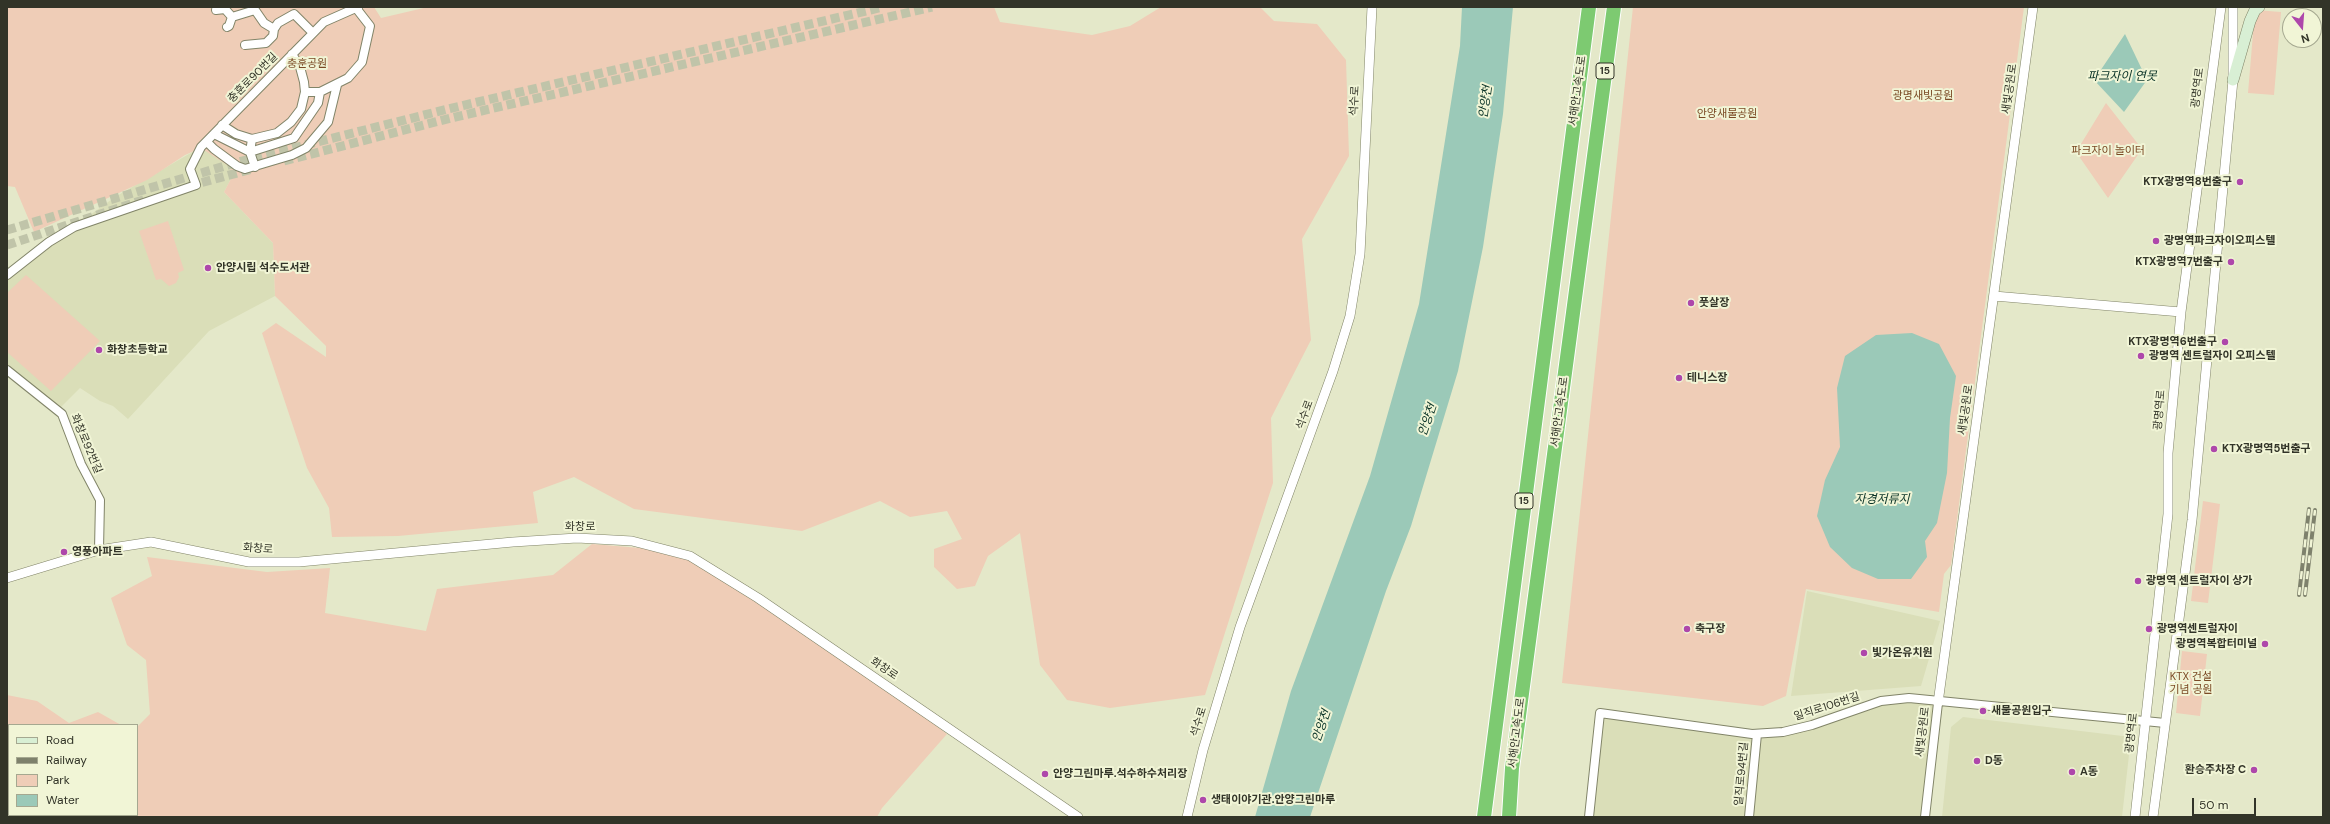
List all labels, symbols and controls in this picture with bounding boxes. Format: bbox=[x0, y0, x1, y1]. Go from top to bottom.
north arrow bbox=[2282, 8, 2322, 48]
text: N bbox=[2299, 31, 2311, 46]
street label: 충훈로90번길 bbox=[225, 50, 281, 106]
street label: 서해안고속도로 bbox=[1567, 55, 1589, 127]
park label: 충훈공원 bbox=[287, 57, 327, 71]
road number: 15 bbox=[1596, 63, 1614, 79]
street label: 새빛공원로 bbox=[2000, 63, 2020, 115]
street label: 광명역로 bbox=[2189, 67, 2207, 109]
water label: 파크자이 연못 bbox=[2087, 70, 2157, 84]
street label: 석수로 bbox=[1348, 85, 1362, 117]
water label: 안양천 bbox=[1477, 85, 1495, 119]
park label: 광명새빛공원 bbox=[1893, 89, 1953, 103]
park label: 안양새물공원 bbox=[1697, 107, 1757, 121]
park label: 파크자이 놀이터 bbox=[2071, 144, 2145, 158]
place label: KTX광명역8번출구 bbox=[2143, 175, 2232, 189]
marker: KTX광명역8번출구 bbox=[2235, 177, 2245, 187]
place label: 광명역파크자이오피스텔 bbox=[2164, 234, 2275, 248]
marker: 광명역파크자이오피스텔 bbox=[2151, 236, 2161, 246]
place label: KTX광명역7번출구 bbox=[2135, 255, 2223, 269]
marker: KTX광명역7번출구 bbox=[2226, 257, 2236, 267]
place label: 안양시립 석수도서관 bbox=[216, 261, 310, 275]
marker: 안양시립 석수도서관 bbox=[203, 263, 213, 273]
place label: 풋살장 bbox=[1699, 296, 1729, 310]
marker: 풋살장 bbox=[1686, 298, 1696, 308]
place label: KTX광명역6번출구 bbox=[2128, 335, 2217, 349]
marker: KTX광명역6번출구 bbox=[2220, 337, 2230, 347]
place label: 화창초등학교 bbox=[107, 343, 168, 357]
marker: 화창초등학교 bbox=[94, 345, 104, 355]
place label: 광명역 센트럴자이 오피스텔 bbox=[2149, 349, 2276, 363]
marker: 광명역 센트럴자이 오피스텔 bbox=[2136, 351, 2146, 361]
place label: 테니스장 bbox=[1687, 371, 1727, 385]
marker: 테니스장 bbox=[1674, 373, 1684, 383]
street label: 서해안고속도로 bbox=[1549, 376, 1571, 448]
street label: 새빛공원로 bbox=[1956, 384, 1976, 436]
street label: 광명역로 bbox=[2152, 389, 2168, 431]
street label: 석수로 bbox=[1294, 398, 1316, 432]
water label: 안양천 bbox=[1416, 402, 1440, 438]
street label: 화창로92번길 bbox=[67, 412, 105, 476]
place label: KTX광명역5번출구 bbox=[2222, 442, 2311, 456]
marker: KTX광명역5번출구 bbox=[2209, 444, 2219, 454]
road number: 15 bbox=[1515, 493, 1533, 509]
water label: 자경저류지 bbox=[1854, 493, 1910, 507]
street label: 화창로 bbox=[565, 520, 595, 534]
street label: 화창로 bbox=[242, 541, 274, 557]
place label: 영풍아파트 bbox=[72, 545, 123, 559]
marker: 영풍아파트 bbox=[59, 547, 69, 557]
place label: 광명역 센트럴자이 상가 bbox=[2146, 574, 2252, 588]
marker: 광명역 센트럴자이 상가 bbox=[2133, 576, 2143, 586]
place label: 축구장 bbox=[1695, 622, 1725, 636]
place label: 광명역센트럴자이 bbox=[2157, 622, 2238, 636]
marker: 축구장 bbox=[1682, 624, 1692, 634]
marker: 광명역센트럴자이 bbox=[2144, 624, 2154, 634]
place label: 광명역복합터미널 bbox=[2176, 637, 2257, 651]
marker: 광명역복합터미널 bbox=[2260, 639, 2270, 649]
place label: 빛가온유치원 bbox=[1872, 646, 1933, 660]
marker: 빛가온유치원 bbox=[1859, 648, 1869, 658]
street label: 화창로 bbox=[868, 655, 900, 683]
park label: KTX 건설 기념 공원 bbox=[2169, 670, 2213, 696]
street label: 일직로106번길 bbox=[1792, 690, 1862, 724]
street label: 서해안고속도로 bbox=[1506, 697, 1528, 769]
place label: 새물공원입구 bbox=[1991, 704, 2052, 718]
street label: 석수로 bbox=[1188, 706, 1210, 738]
street label: 새빛공원로 bbox=[1913, 706, 1933, 758]
marker: 새물공원입구 bbox=[1978, 706, 1988, 716]
water label: 안양천 bbox=[1310, 708, 1334, 744]
street label: 광명역로 bbox=[2123, 712, 2141, 754]
legend bbox=[8, 724, 138, 816]
text: Road bbox=[46, 732, 74, 748]
street label: 일직로94번길 bbox=[1733, 741, 1751, 807]
text: Railway bbox=[46, 752, 87, 768]
place label: D동 bbox=[1985, 754, 2003, 768]
marker: D동 bbox=[1972, 756, 1982, 766]
place label: 환승주차장 C bbox=[2185, 763, 2246, 777]
place label: A동 bbox=[2080, 765, 2098, 779]
marker: 환승주차장 C bbox=[2249, 765, 2259, 775]
place label: 안양그린마루.석수하수처리장 bbox=[1053, 767, 1187, 781]
marker: A동 bbox=[2067, 767, 2077, 777]
marker: 안양그린마루.석수하수처리장 bbox=[1040, 769, 1050, 779]
text: Park bbox=[46, 772, 70, 788]
scale bar bbox=[2194, 790, 2258, 816]
text: Water bbox=[46, 792, 79, 808]
place label: 생태이야기관.안양그린마루 bbox=[1211, 793, 1335, 807]
marker: 생태이야기관.안양그린마루 bbox=[1198, 795, 1208, 805]
text: 50 m bbox=[2199, 797, 2228, 813]

